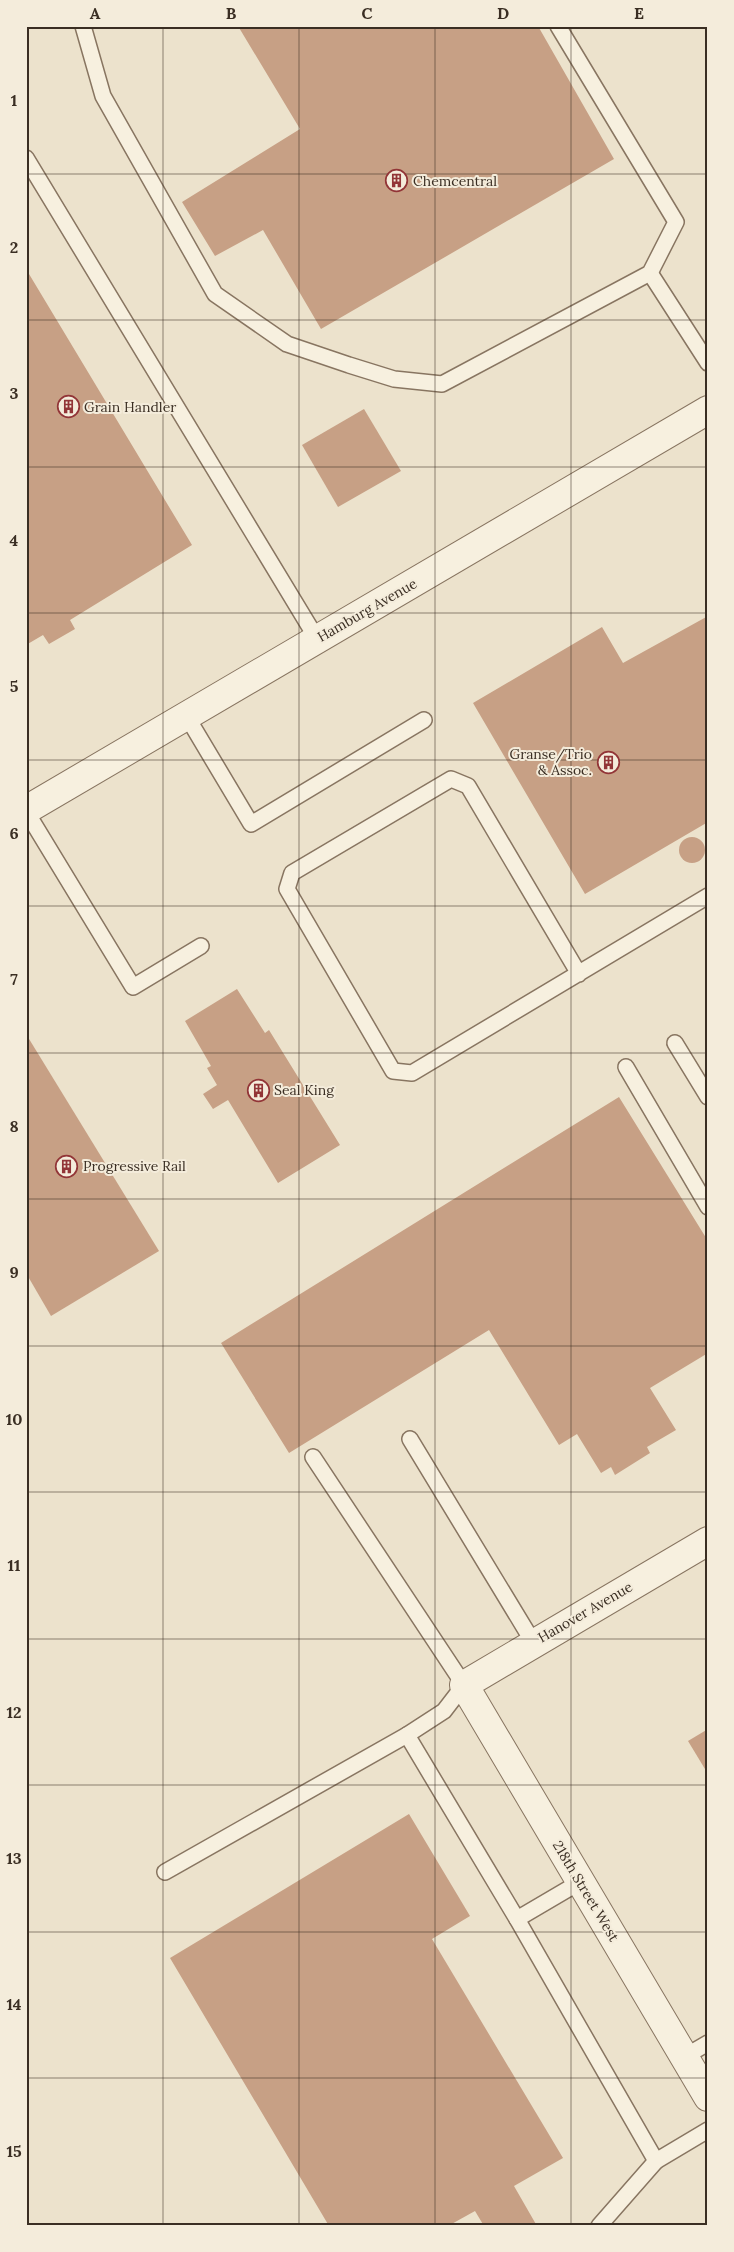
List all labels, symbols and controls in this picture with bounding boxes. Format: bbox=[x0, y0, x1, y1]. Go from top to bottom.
text: A bbox=[90, 3, 101, 23]
text: B bbox=[226, 3, 237, 23]
text: C bbox=[361, 3, 373, 23]
text: D bbox=[497, 3, 509, 23]
text: E bbox=[634, 3, 644, 23]
text: 1 bbox=[11, 90, 17, 110]
building icon: Chemcentral bbox=[385, 169, 409, 193]
place label: Chemcentral bbox=[413, 172, 497, 190]
text: 2 bbox=[10, 237, 18, 257]
text: 3 bbox=[10, 383, 19, 403]
building icon: Grain Handler bbox=[56, 395, 80, 419]
place label: Grain Handler bbox=[84, 398, 176, 416]
text: 4 bbox=[10, 530, 19, 550]
street label: Hamburg Avenue bbox=[314, 574, 420, 646]
text: 5 bbox=[10, 676, 19, 696]
place label: Granse/Trio & Assoc. bbox=[510, 745, 592, 779]
building icon: Granse/Trio & Assoc. bbox=[596, 750, 620, 774]
text: 6 bbox=[9, 823, 19, 843]
text: 7 bbox=[10, 969, 18, 989]
building icon: Seal King bbox=[246, 1078, 270, 1102]
place label: Seal King bbox=[274, 1081, 334, 1099]
text: 8 bbox=[9, 1116, 19, 1136]
building icon: Progressive Rail bbox=[55, 1154, 79, 1178]
place label: Progressive Rail bbox=[83, 1157, 186, 1175]
text: 9 bbox=[9, 1262, 19, 1282]
text: 10 bbox=[6, 1409, 22, 1429]
text: 11 bbox=[8, 1555, 21, 1575]
street label: Hanover Avenue bbox=[534, 1577, 636, 1646]
text: 12 bbox=[6, 1702, 22, 1722]
street label: 218th Street West bbox=[549, 1837, 623, 1945]
text: 13 bbox=[6, 1848, 22, 1868]
text: 14 bbox=[6, 1994, 22, 2014]
text: 15 bbox=[6, 2141, 22, 2161]

